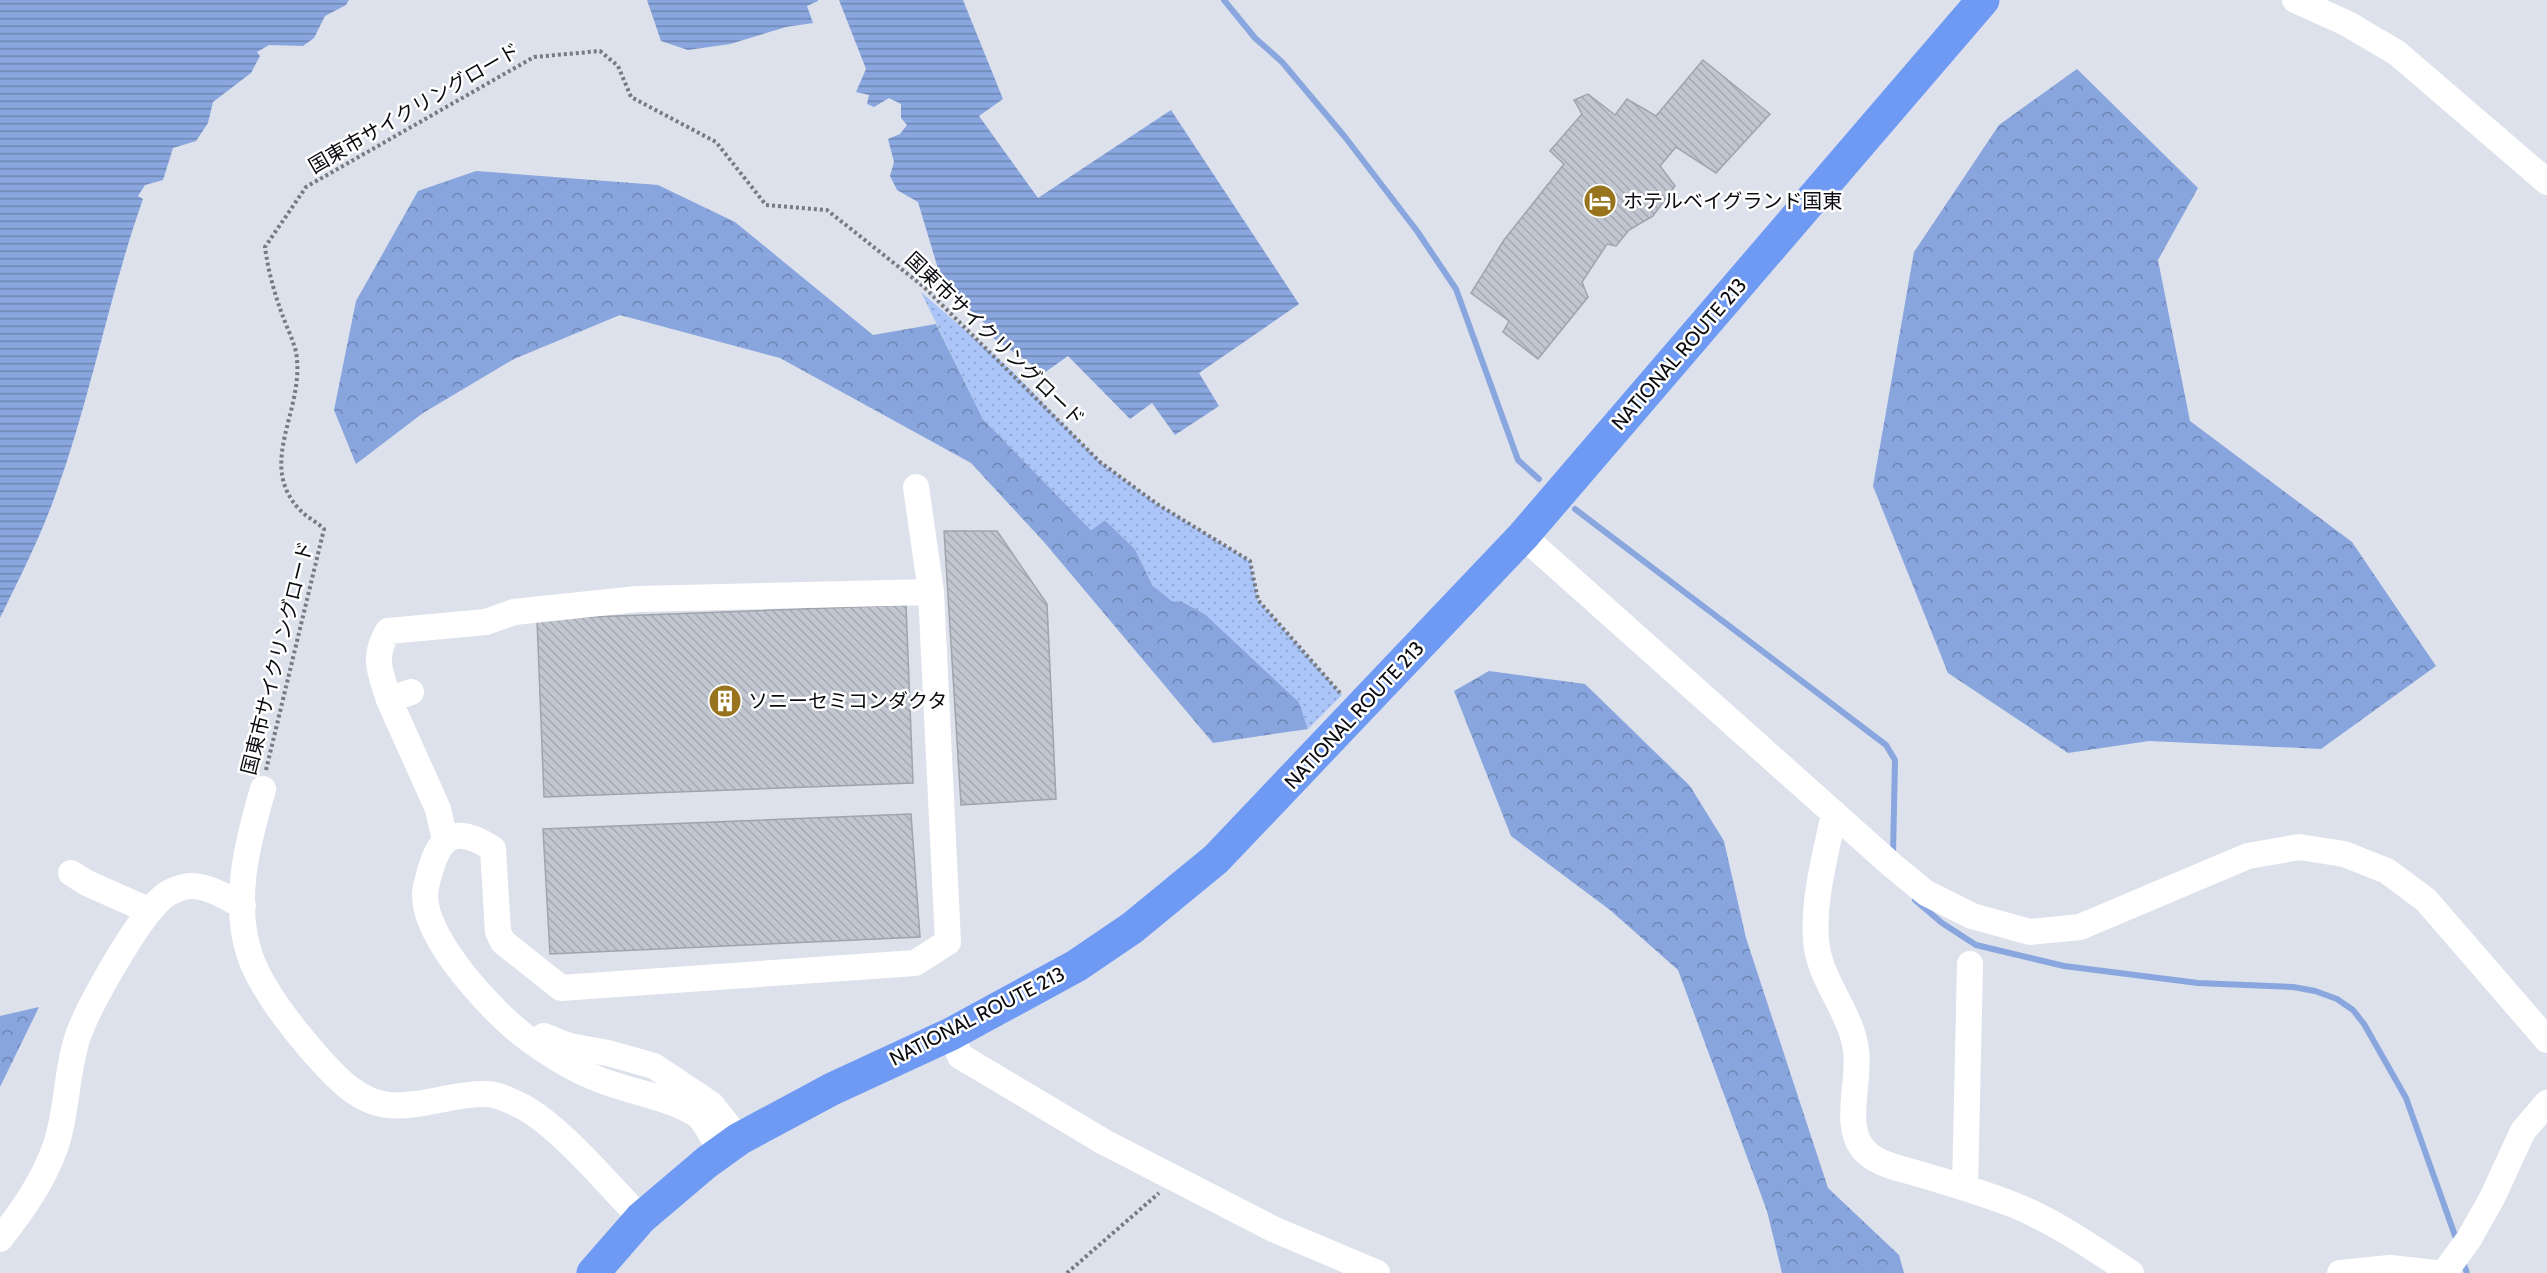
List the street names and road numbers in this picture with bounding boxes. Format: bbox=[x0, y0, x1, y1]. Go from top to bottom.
street label: 国東市サイクリングロード bbox=[304, 38, 524, 178]
street label: 国東市サイクリングロード bbox=[900, 247, 1090, 431]
street label: NATIONAL ROUTE 213 bbox=[1607, 273, 1751, 435]
street label: 国東市サイクリングロード bbox=[236, 539, 318, 777]
street label: NATIONAL ROUTE 213 bbox=[1279, 636, 1429, 794]
street label: NATIONAL ROUTE 213 bbox=[885, 961, 1069, 1071]

